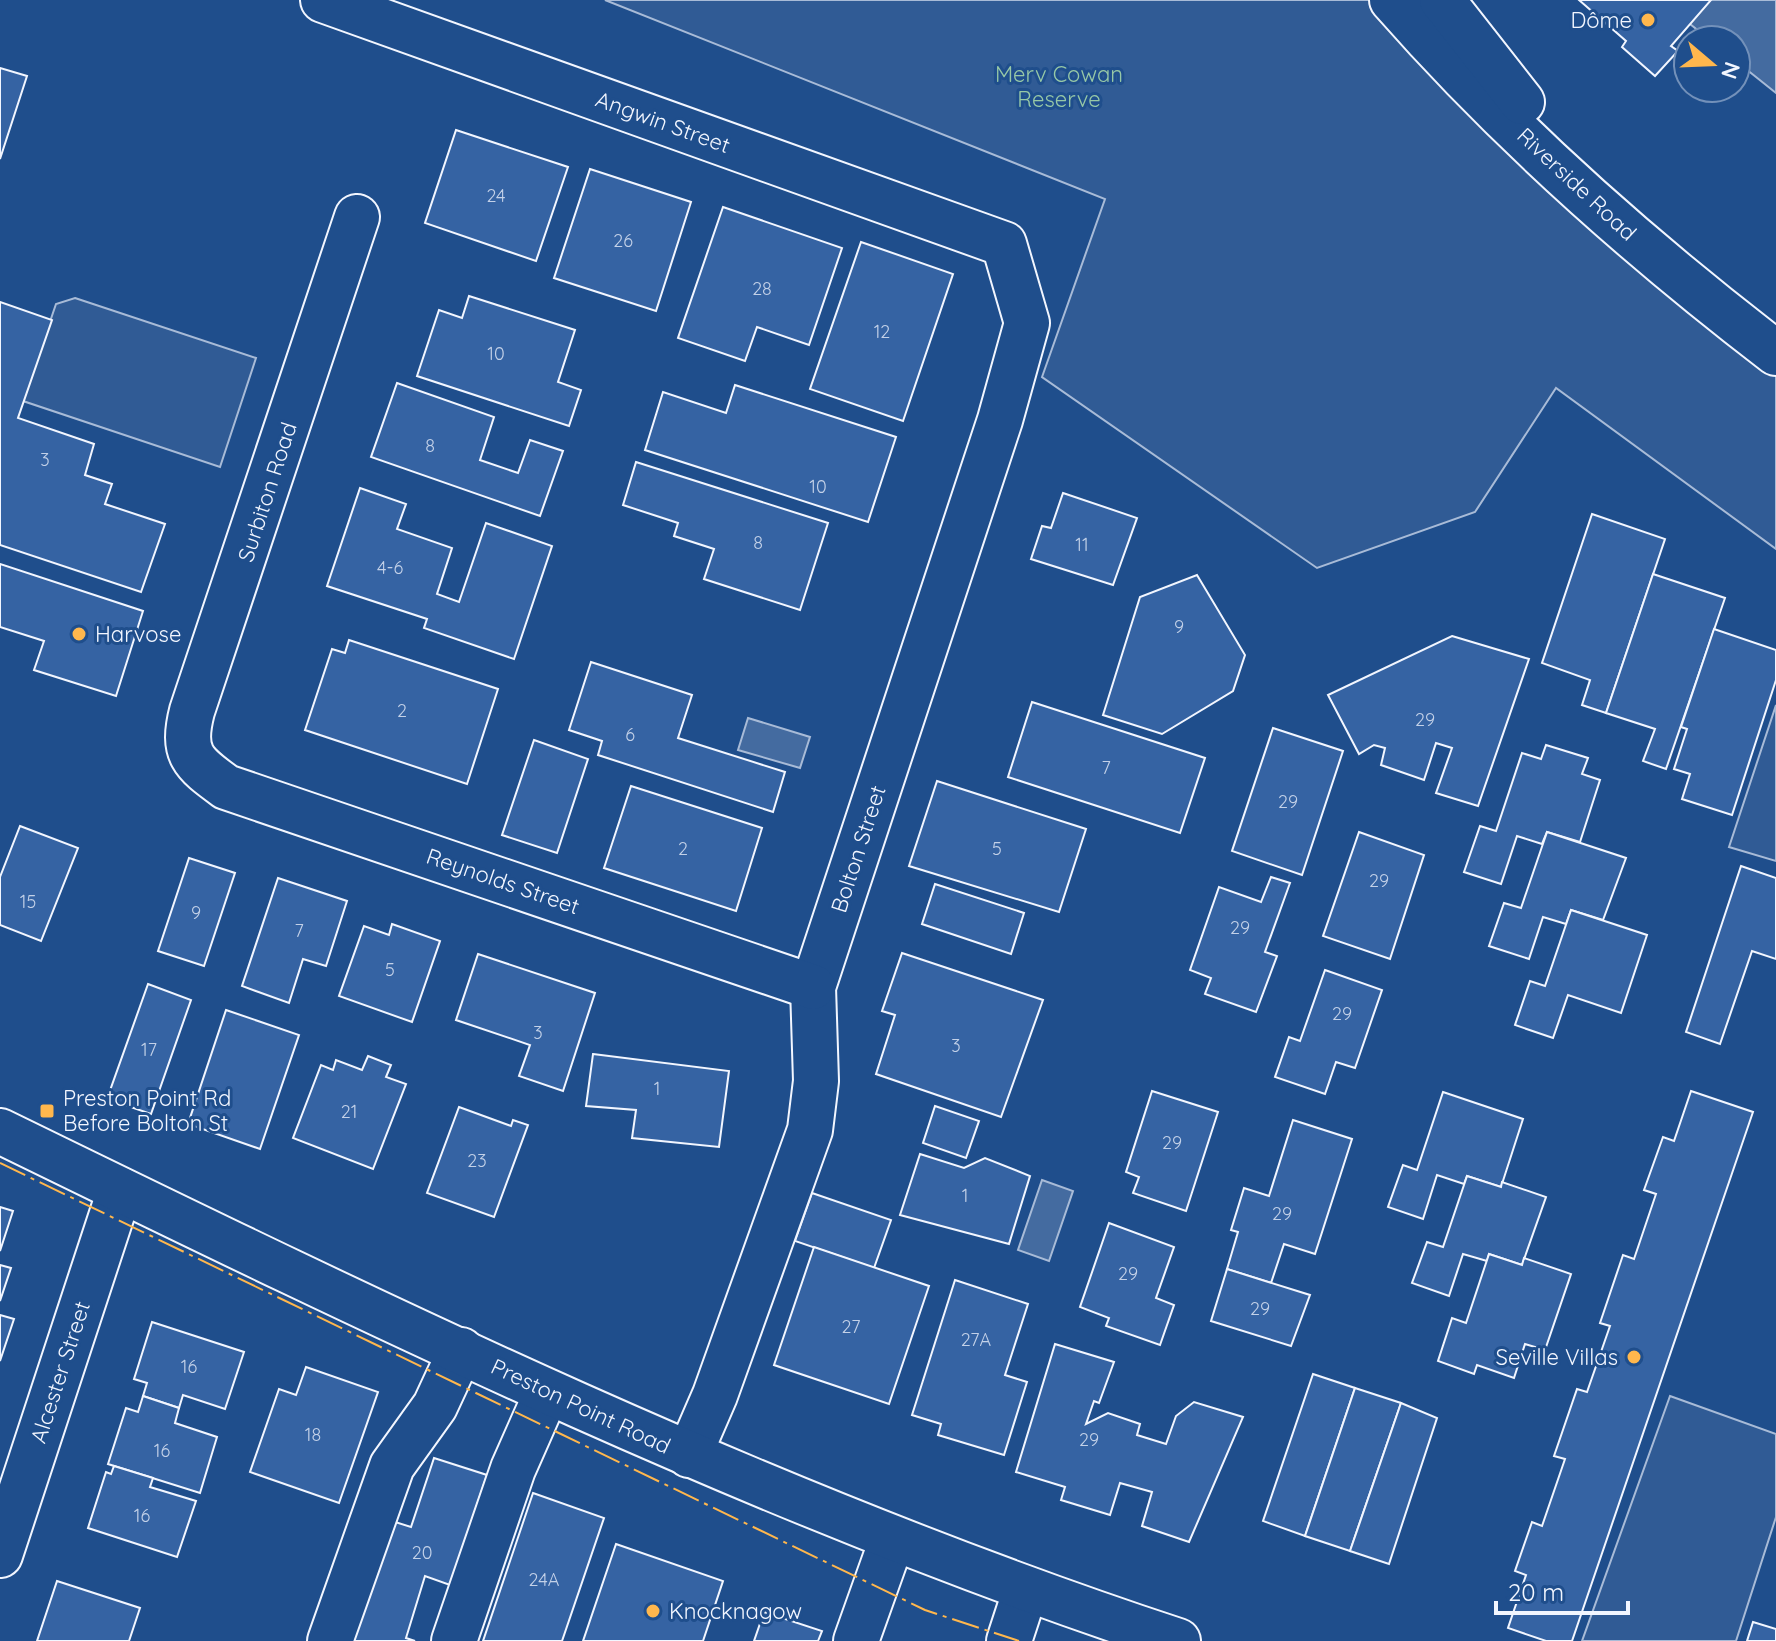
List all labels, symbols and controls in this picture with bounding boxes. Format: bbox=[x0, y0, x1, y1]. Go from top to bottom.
place label: Dôme bbox=[1570, 6, 1632, 34]
marker: Dôme bbox=[1639, 11, 1657, 29]
north arrow bbox=[1672, 24, 1752, 104]
text: N bbox=[1715, 58, 1747, 83]
park label: Merv Cowan Reserve bbox=[995, 60, 1123, 113]
street label: Angwin Street bbox=[592, 85, 734, 159]
street label: Riverside Road bbox=[1511, 121, 1643, 247]
house number: 24 bbox=[486, 184, 506, 207]
house number: 26 bbox=[613, 229, 633, 252]
house number: 28 bbox=[752, 277, 772, 300]
house number: 12 bbox=[874, 320, 890, 343]
house number: 10 bbox=[487, 342, 505, 365]
street label: Surbiton Road bbox=[231, 419, 303, 565]
house number: 8 bbox=[425, 434, 435, 457]
house number: 3 bbox=[40, 448, 50, 471]
house number: 10 bbox=[809, 475, 827, 498]
house number: 8 bbox=[753, 531, 763, 554]
house number: 11 bbox=[1075, 533, 1089, 556]
house number: 4-6 bbox=[377, 556, 403, 579]
house number: 9 bbox=[1174, 615, 1184, 638]
place label: Harvose bbox=[95, 620, 181, 648]
marker: Harvose bbox=[70, 625, 88, 643]
house number: 2 bbox=[397, 699, 407, 722]
house number: 29 bbox=[1415, 708, 1435, 731]
house number: 6 bbox=[625, 723, 635, 746]
house number: 7 bbox=[1101, 756, 1111, 779]
street label: Bolton Street bbox=[824, 782, 892, 916]
house number: 29 bbox=[1278, 790, 1298, 813]
house number: 2 bbox=[678, 837, 688, 860]
house number: 5 bbox=[992, 837, 1002, 860]
street label: Reynolds Street bbox=[423, 842, 583, 920]
house number: 29 bbox=[1369, 869, 1389, 892]
house number: 15 bbox=[20, 890, 36, 913]
house number: 9 bbox=[191, 901, 201, 924]
house number: 29 bbox=[1230, 916, 1250, 939]
house number: 7 bbox=[294, 919, 304, 942]
house number: 5 bbox=[385, 958, 395, 981]
house number: 29 bbox=[1332, 1002, 1352, 1025]
house number: 3 bbox=[533, 1021, 543, 1044]
house number: 3 bbox=[951, 1034, 961, 1057]
house number: 17 bbox=[141, 1038, 157, 1061]
house number: 1 bbox=[654, 1077, 660, 1100]
place label: Preston Point Rd Before Bolton St bbox=[63, 1084, 231, 1137]
house number: 21 bbox=[341, 1100, 357, 1123]
marker: Preston Point Rd Before Bolton St bbox=[38, 1102, 56, 1120]
house number: 29 bbox=[1162, 1131, 1182, 1154]
house number: 23 bbox=[467, 1149, 487, 1172]
house number: 1 bbox=[962, 1184, 968, 1207]
house number: 29 bbox=[1272, 1202, 1292, 1225]
house number: 29 bbox=[1118, 1262, 1138, 1285]
street label: Alcester Street bbox=[24, 1297, 96, 1447]
house number: 29 bbox=[1250, 1297, 1270, 1320]
house number: 27 bbox=[842, 1315, 860, 1338]
house number: 27A bbox=[961, 1328, 992, 1351]
place label: Seville Villas bbox=[1496, 1343, 1618, 1371]
marker: Seville Villas bbox=[1625, 1348, 1643, 1366]
street label: Preston Point Road bbox=[487, 1352, 675, 1460]
house number: 16 bbox=[181, 1355, 197, 1378]
house number: 18 bbox=[305, 1423, 321, 1446]
house number: 29 bbox=[1079, 1428, 1099, 1451]
house number: 16 bbox=[154, 1439, 170, 1462]
house number: 16 bbox=[134, 1504, 150, 1527]
house number: 20 bbox=[412, 1541, 432, 1564]
scale bar bbox=[1496, 1565, 1628, 1615]
house number: 24A bbox=[529, 1568, 560, 1591]
text: 20 m bbox=[1508, 1577, 1564, 1607]
place label: Knocknagow bbox=[669, 1597, 802, 1625]
marker: Knocknagow bbox=[644, 1602, 662, 1620]

